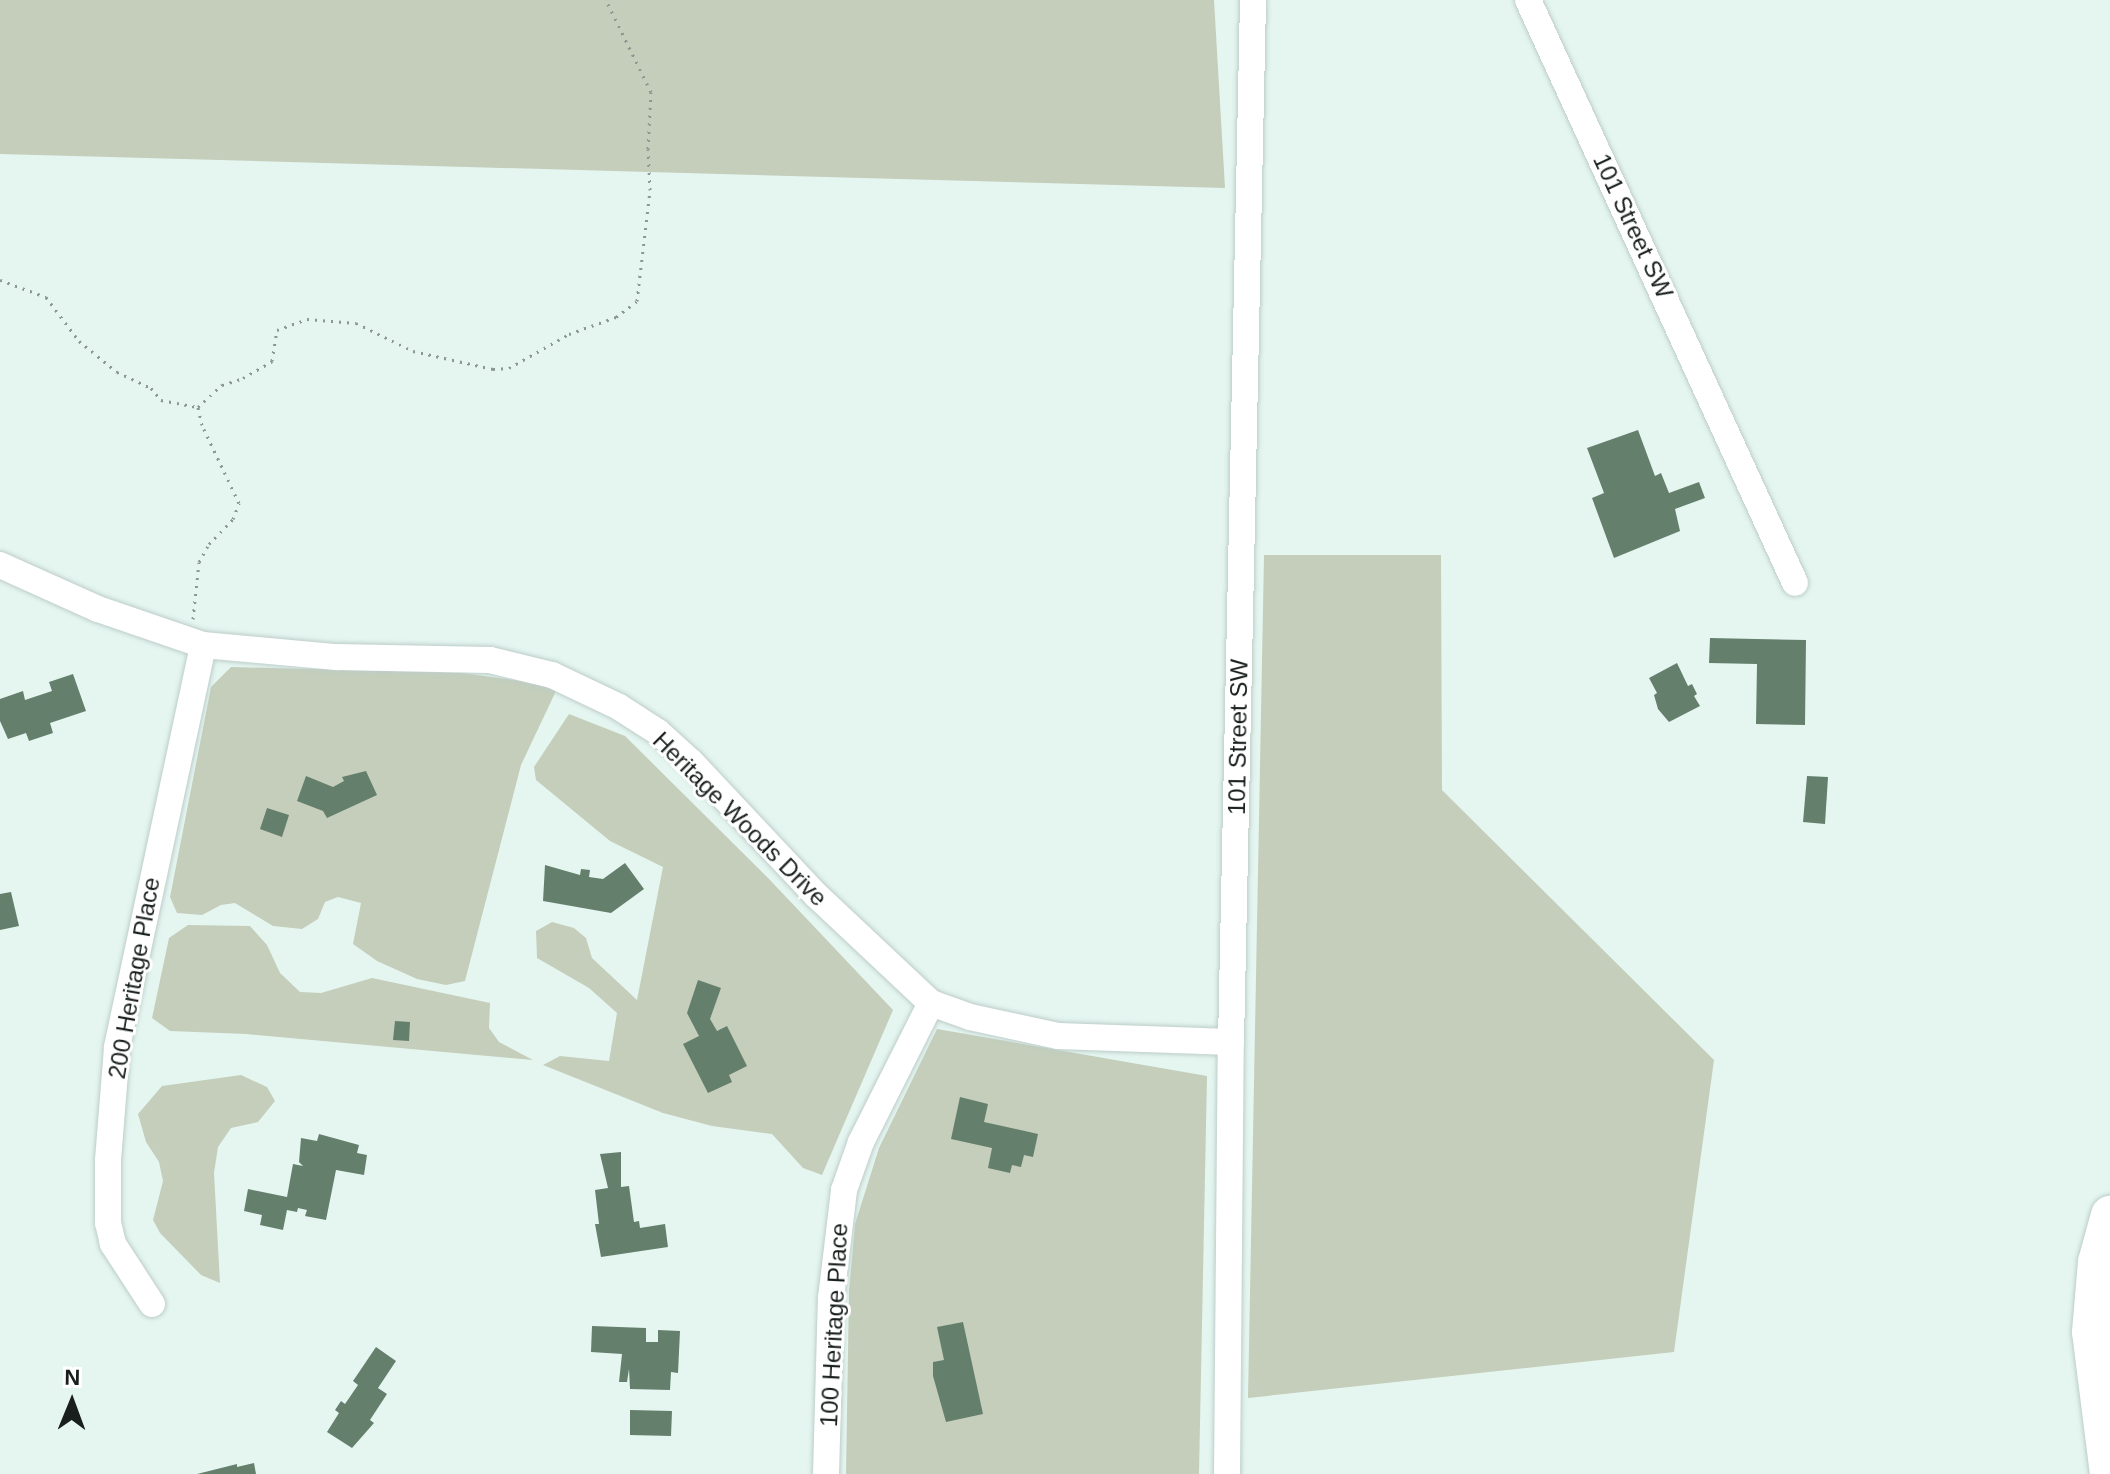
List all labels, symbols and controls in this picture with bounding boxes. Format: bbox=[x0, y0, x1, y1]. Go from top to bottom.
street label: 101 Street SW bbox=[1587, 149, 1679, 303]
street label: 101 Street SW bbox=[1222, 659, 1254, 815]
street label: Heritage Woods Drive bbox=[647, 726, 833, 912]
street label: 200 Heritage Place bbox=[102, 875, 166, 1081]
street label: 100 Heritage Place bbox=[814, 1222, 854, 1428]
north arrow bbox=[32, 1362, 112, 1442]
text: N bbox=[64, 1365, 81, 1390]

